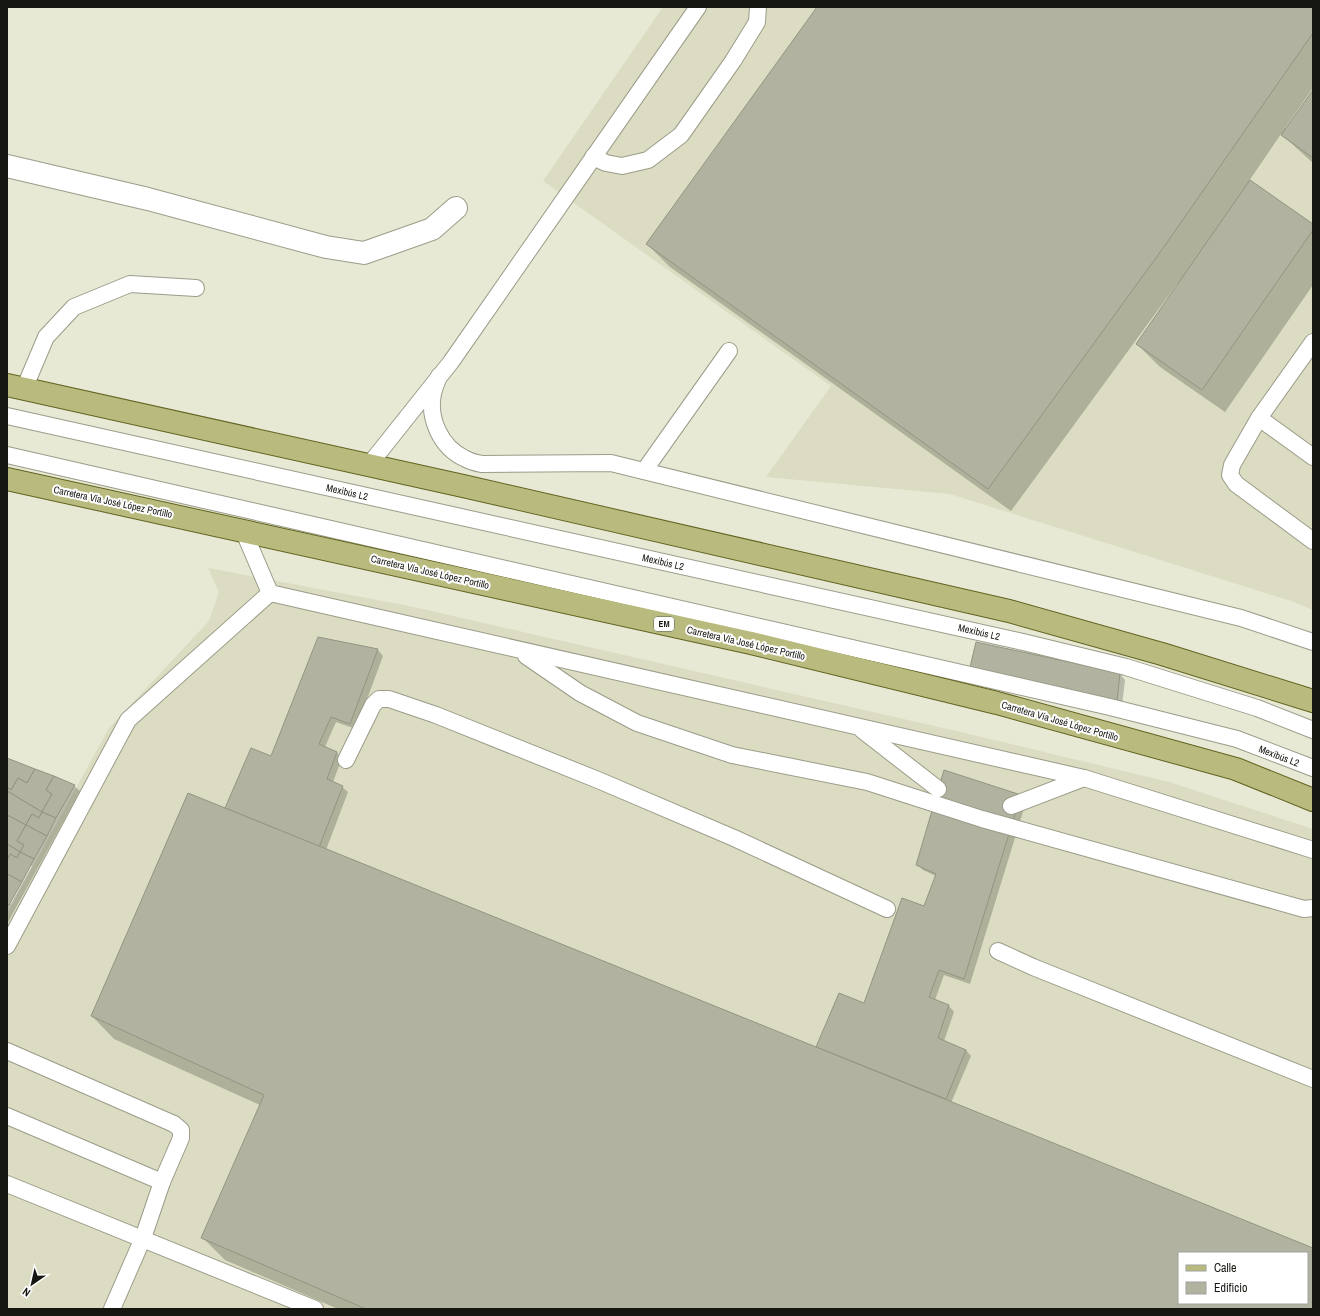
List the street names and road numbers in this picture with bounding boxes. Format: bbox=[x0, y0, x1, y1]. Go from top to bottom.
street label: Mexibús L2 bbox=[325, 481, 370, 503]
street label: Carretera Vía José López Portillo bbox=[52, 483, 174, 521]
street label: Mexibús L2 bbox=[641, 551, 686, 573]
street label: Carretera Vía José López Portillo bbox=[370, 552, 491, 592]
road number: EM bbox=[654, 617, 674, 631]
street label: Mexibús L2 bbox=[957, 621, 1002, 643]
street label: Carretera Vía José López Portillo bbox=[686, 623, 807, 663]
street label: Carretera Vía José López Portillo bbox=[1000, 698, 1120, 744]
street label: Mexibús L2 bbox=[1257, 742, 1302, 770]

